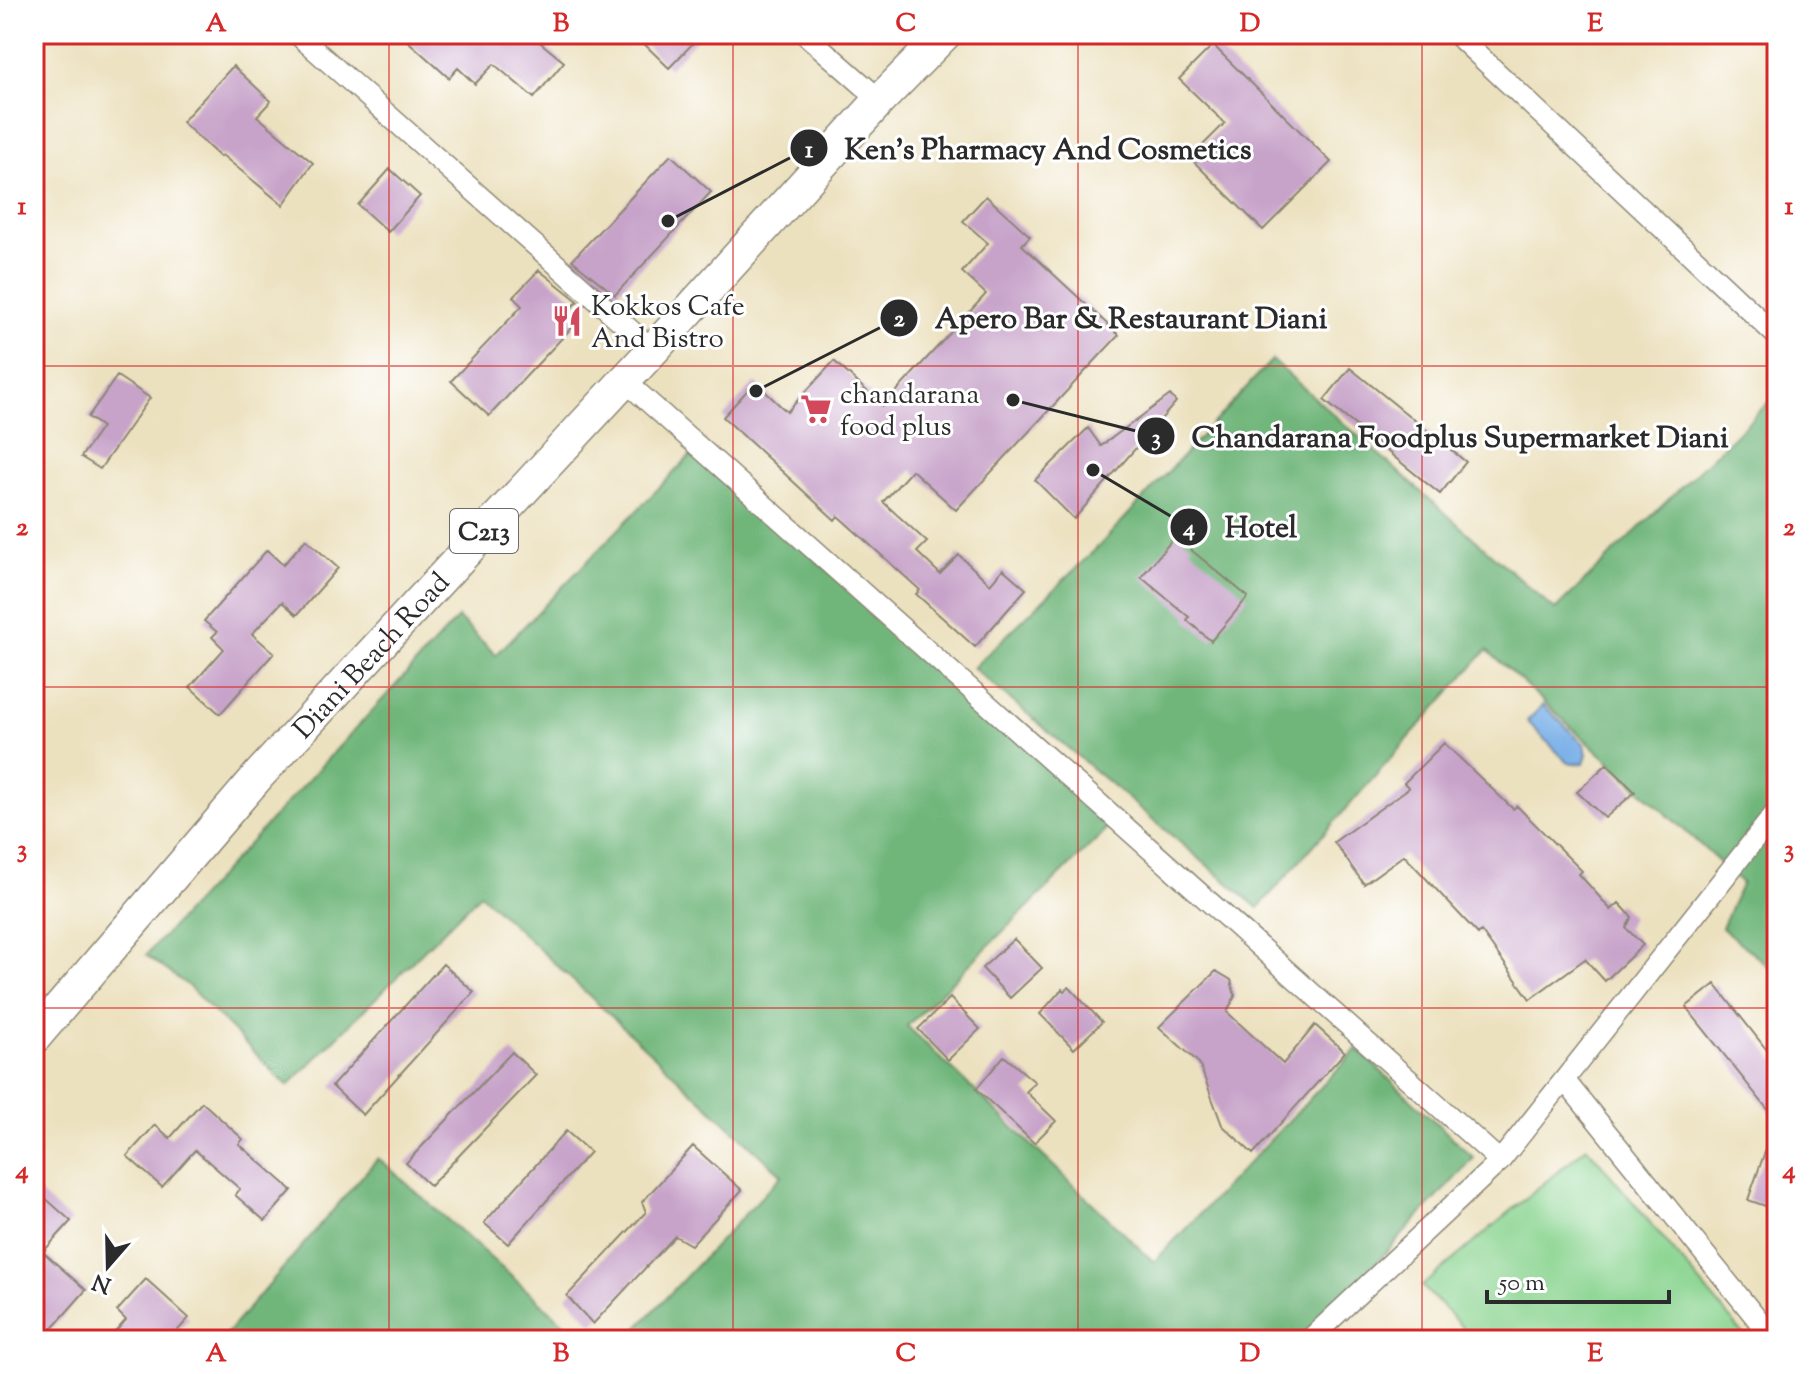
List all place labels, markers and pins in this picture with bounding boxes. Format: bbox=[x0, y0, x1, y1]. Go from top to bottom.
callout: Ken's Pharmacy And Cosmetics bbox=[789, 121, 1267, 175]
place label: Kokkos Cafe And Bistro bbox=[591, 288, 745, 360]
callout: Apero Bar & Restaurant Diani bbox=[879, 291, 1343, 345]
restaurant icon: Kokkos Cafe And Bistro bbox=[550, 304, 584, 338]
place label: chandarana food plus bbox=[840, 376, 979, 448]
supermarket icon: chandarana food plus bbox=[799, 392, 833, 426]
callout: Chandarana Foodplus Supermarket Diani bbox=[1136, 409, 1745, 463]
callout: Hotel bbox=[1169, 500, 1313, 554]

